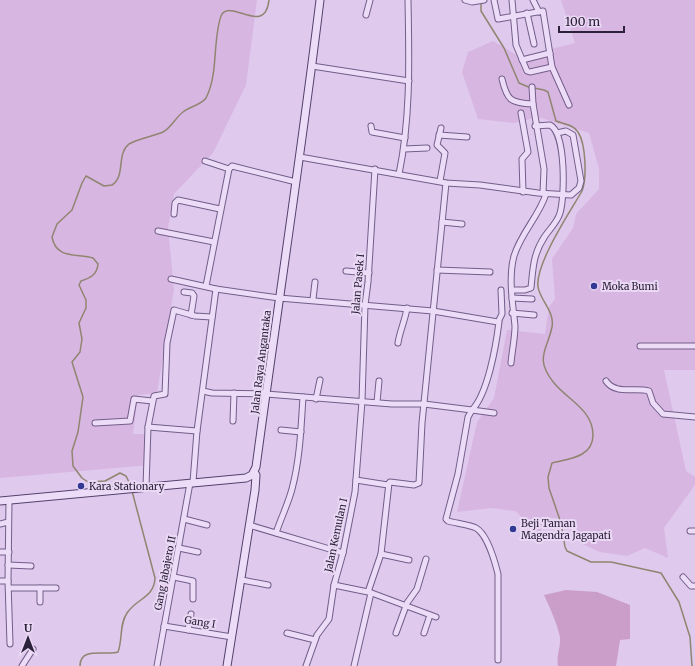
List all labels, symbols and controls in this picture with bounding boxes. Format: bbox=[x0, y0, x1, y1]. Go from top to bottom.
scale bar bbox=[559, 8, 624, 34]
text: 100 m bbox=[565, 14, 600, 29]
street label: Jalan Pasek I bbox=[349, 253, 367, 316]
place label: Moka Bumi bbox=[602, 280, 658, 293]
marker: Moka Bumi bbox=[589, 281, 599, 291]
street label: Jalan Raya Angantaka bbox=[248, 309, 274, 416]
place label: Kara Stationary bbox=[89, 480, 164, 493]
marker: Kara Stationary bbox=[76, 481, 86, 491]
street label: Jalan Kemulan I bbox=[322, 496, 350, 574]
place label: Beji Taman Magendra Jagapati bbox=[521, 517, 611, 542]
marker: Beji Taman Magendra Jagapati bbox=[508, 524, 518, 534]
street label: Gang Jabajero II bbox=[151, 534, 179, 611]
street label: Gang I bbox=[184, 613, 217, 631]
north arrow bbox=[8, 618, 48, 658]
text: U bbox=[24, 621, 33, 635]

